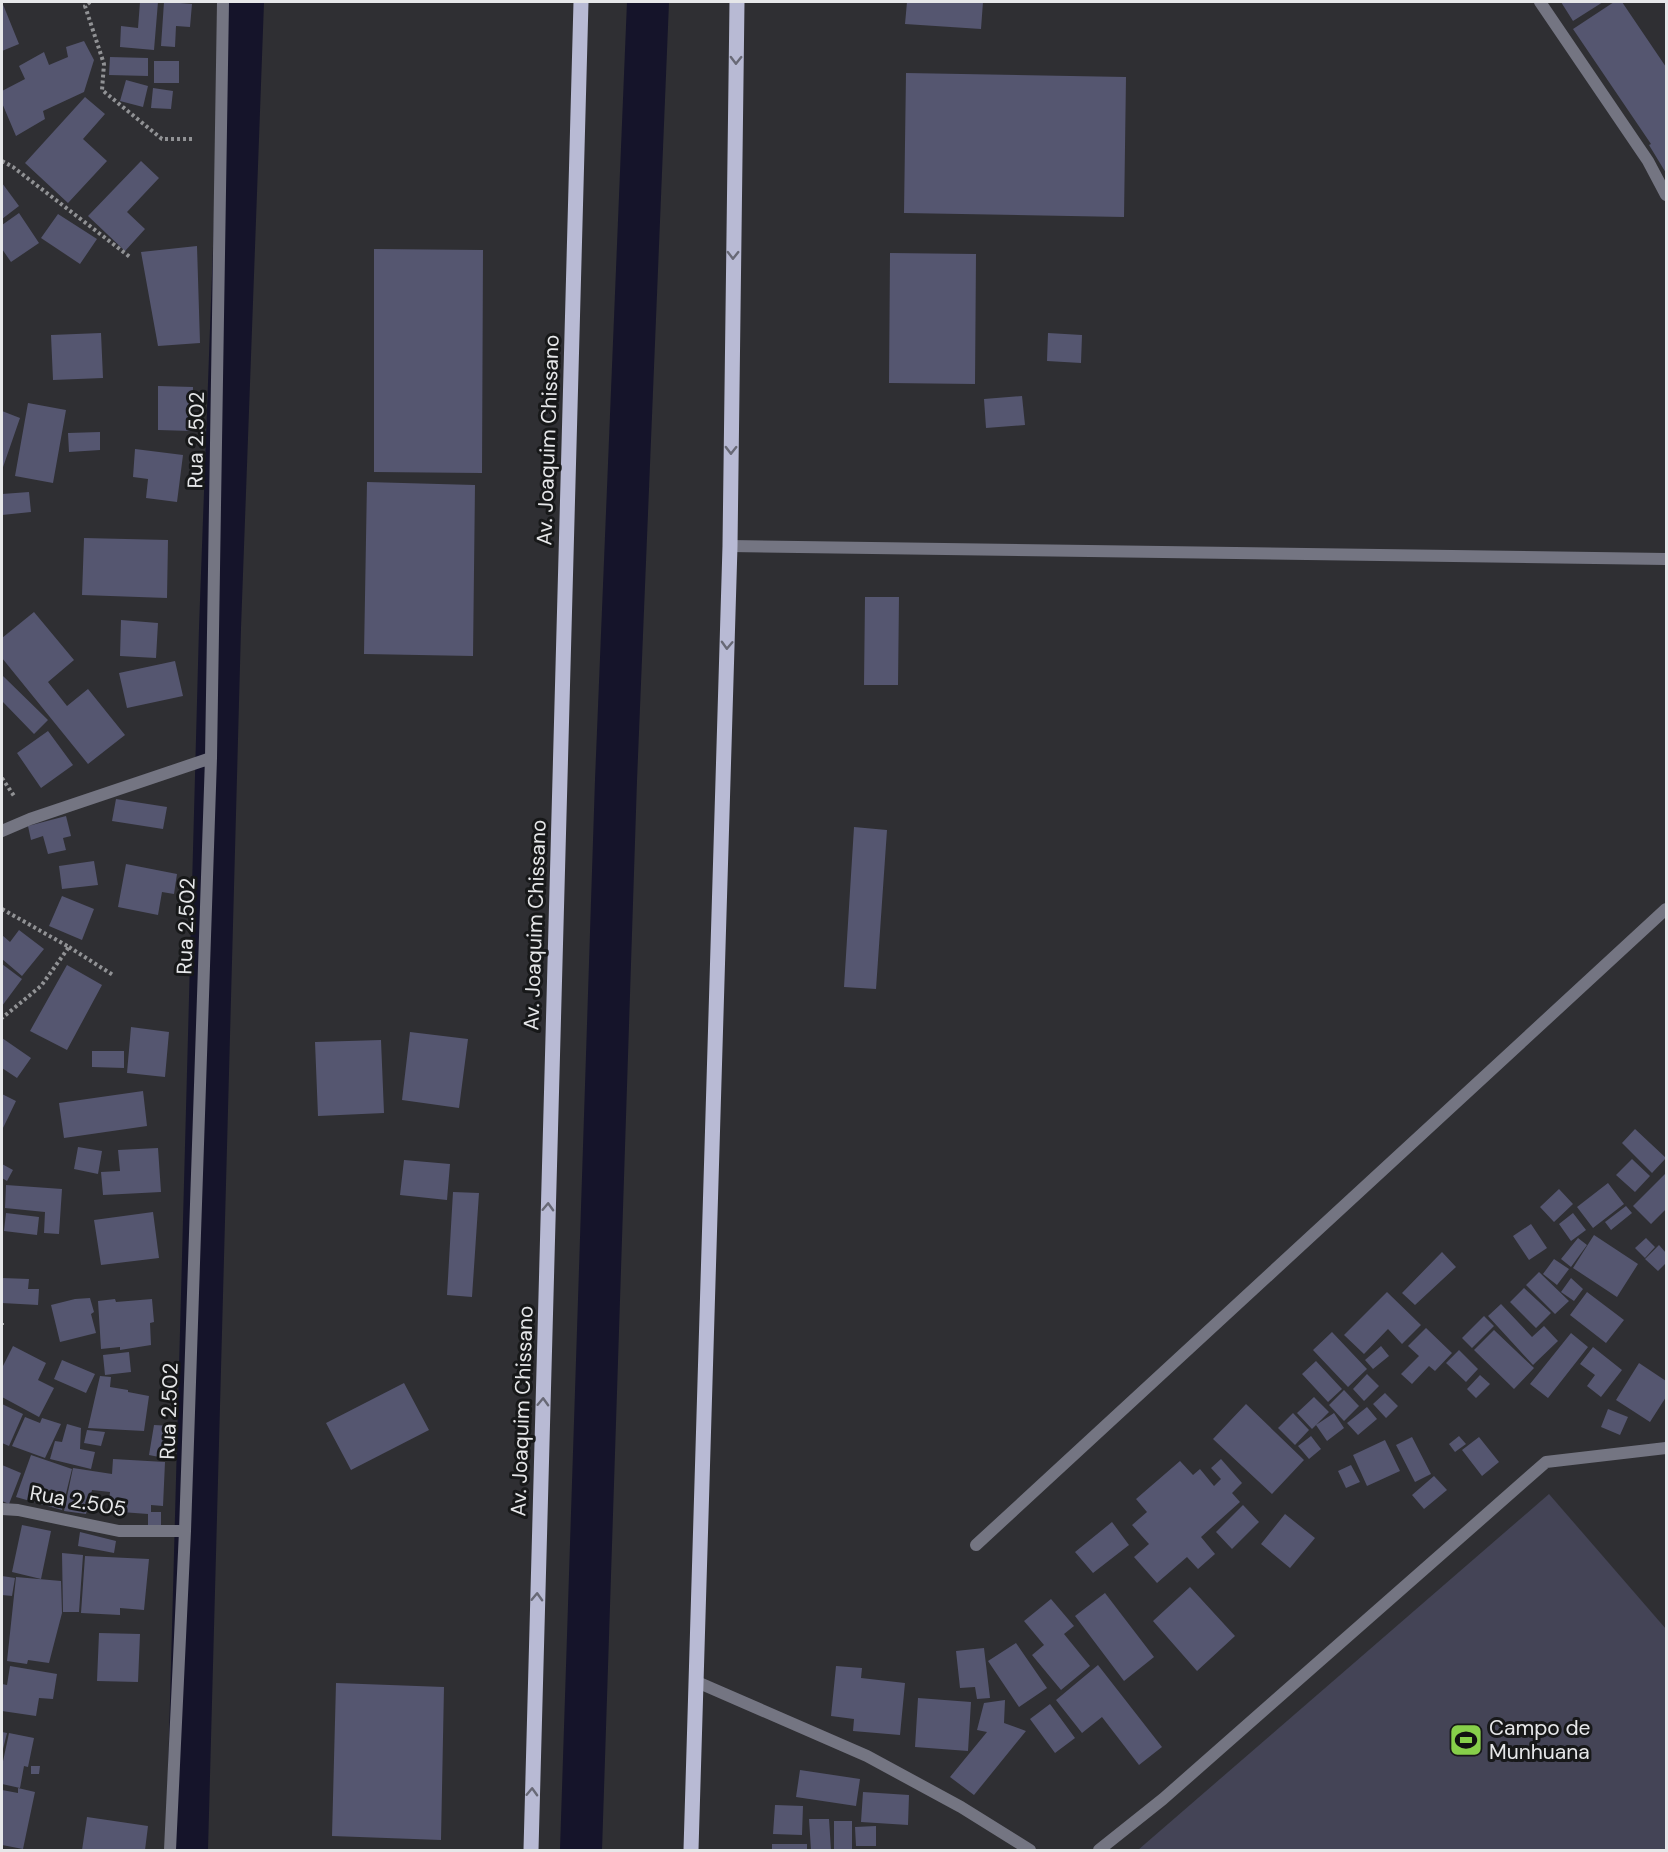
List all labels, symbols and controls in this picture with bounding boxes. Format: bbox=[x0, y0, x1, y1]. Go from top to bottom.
one-way arrow bbox=[730, 55, 742, 64]
one-way arrow bbox=[727, 250, 740, 259]
street label: Av. Joaquim Chissano bbox=[530, 334, 566, 546]
street label: Rua 2.502 bbox=[181, 391, 211, 489]
one-way arrow bbox=[725, 445, 737, 454]
one-way arrow bbox=[721, 640, 733, 649]
street label: Av. Joaquim Chissano bbox=[517, 819, 553, 1031]
street label: Rua 2.502 bbox=[170, 877, 202, 975]
one-way arrow bbox=[542, 1203, 554, 1212]
street label: Av. Joaquim Chissano bbox=[504, 1305, 540, 1517]
street label: Rua 2.502 bbox=[153, 1362, 185, 1460]
one-way arrow bbox=[537, 1398, 549, 1407]
street label: Rua 2.505 bbox=[27, 1479, 129, 1523]
one-way arrow bbox=[531, 1593, 544, 1602]
place label: Campo de Munhuana bbox=[1489, 1714, 1591, 1766]
sports icon: Campo de Munhuana bbox=[1448, 1722, 1484, 1758]
one-way arrow bbox=[526, 1788, 538, 1797]

